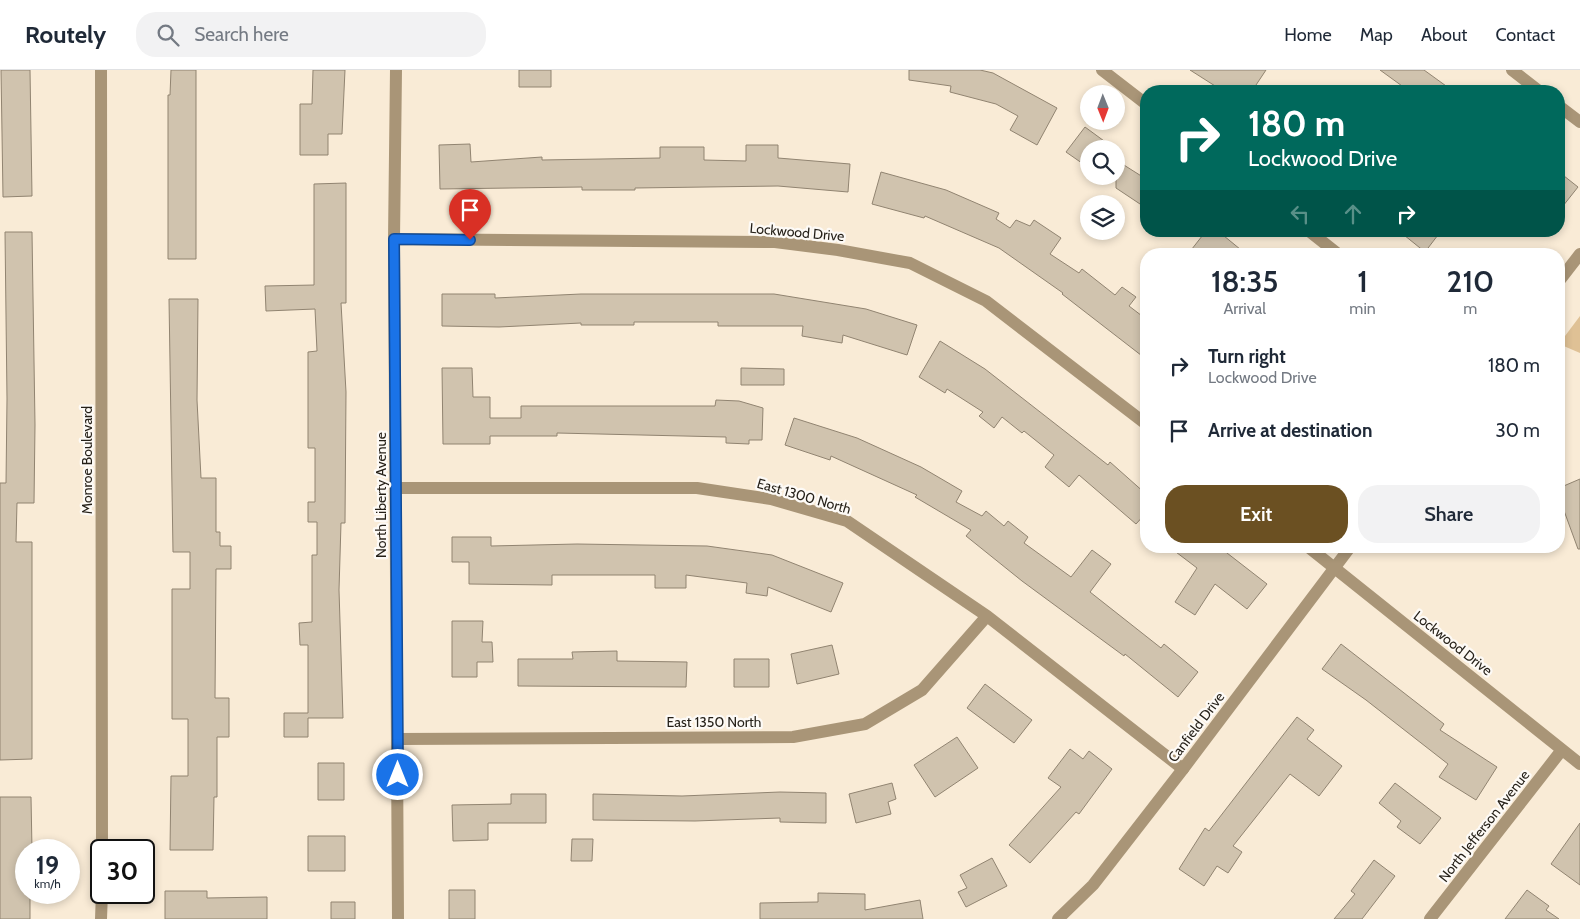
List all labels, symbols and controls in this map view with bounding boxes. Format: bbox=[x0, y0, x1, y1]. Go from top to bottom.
search box bbox=[136, 12, 486, 57]
text: Routely bbox=[25, 20, 106, 49]
icon: search bbox=[154, 21, 182, 49]
text: Search here bbox=[194, 23, 289, 46]
text: Home bbox=[1284, 24, 1332, 46]
text: Map bbox=[1360, 24, 1393, 46]
text: About bbox=[1421, 24, 1467, 46]
text: Contact bbox=[1495, 24, 1555, 46]
north arrow bbox=[1080, 85, 1125, 130]
map controls bbox=[1080, 85, 1125, 240]
text: 180 m bbox=[1248, 102, 1345, 145]
icon: right bbox=[1165, 105, 1230, 170]
button: search bbox=[1080, 140, 1125, 185]
text: Lockwood Drive bbox=[1248, 145, 1397, 172]
pin bbox=[449, 189, 491, 240]
button: layers bbox=[1080, 195, 1125, 240]
icon: arrive bbox=[456, 196, 484, 224]
icon: left bbox=[1286, 200, 1314, 228]
icon: ahead bbox=[1339, 200, 1367, 228]
icon: right bbox=[1392, 200, 1420, 228]
street label: Lockwood Drive bbox=[749, 219, 845, 245]
text: 18:35 bbox=[1211, 263, 1278, 300]
text: 1 bbox=[1357, 263, 1368, 300]
text: 210 bbox=[1447, 263, 1494, 300]
text: Arrival bbox=[1223, 299, 1266, 318]
text: min bbox=[1349, 299, 1376, 318]
text: m bbox=[1463, 299, 1477, 318]
text: Turn right bbox=[1208, 345, 1286, 368]
icon: right bbox=[1165, 352, 1193, 380]
text: 180 m bbox=[1488, 354, 1540, 377]
text: Lockwood Drive bbox=[1208, 368, 1317, 387]
street label: Monroe Boulevard bbox=[78, 406, 96, 514]
icon: arrive bbox=[1165, 417, 1193, 445]
text: Arrive at destination bbox=[1208, 419, 1372, 442]
text: 30 m bbox=[1496, 419, 1540, 442]
street label: North Liberty Avenue bbox=[372, 432, 390, 558]
street label: East 1300 North bbox=[755, 474, 853, 518]
button: Exit bbox=[1165, 485, 1348, 543]
button: Share bbox=[1358, 485, 1540, 543]
street label: Lockwood Drive bbox=[1410, 607, 1496, 679]
street label: Canfield Drive bbox=[1164, 688, 1228, 766]
street label: East 1350 North bbox=[667, 713, 761, 731]
position arrow bbox=[371, 748, 423, 800]
street label: North Jefferson Avenue bbox=[1435, 766, 1533, 886]
speed limit sign: 30 bbox=[90, 839, 155, 904]
text: 19 bbox=[36, 850, 59, 880]
text: km/h bbox=[34, 876, 61, 891]

